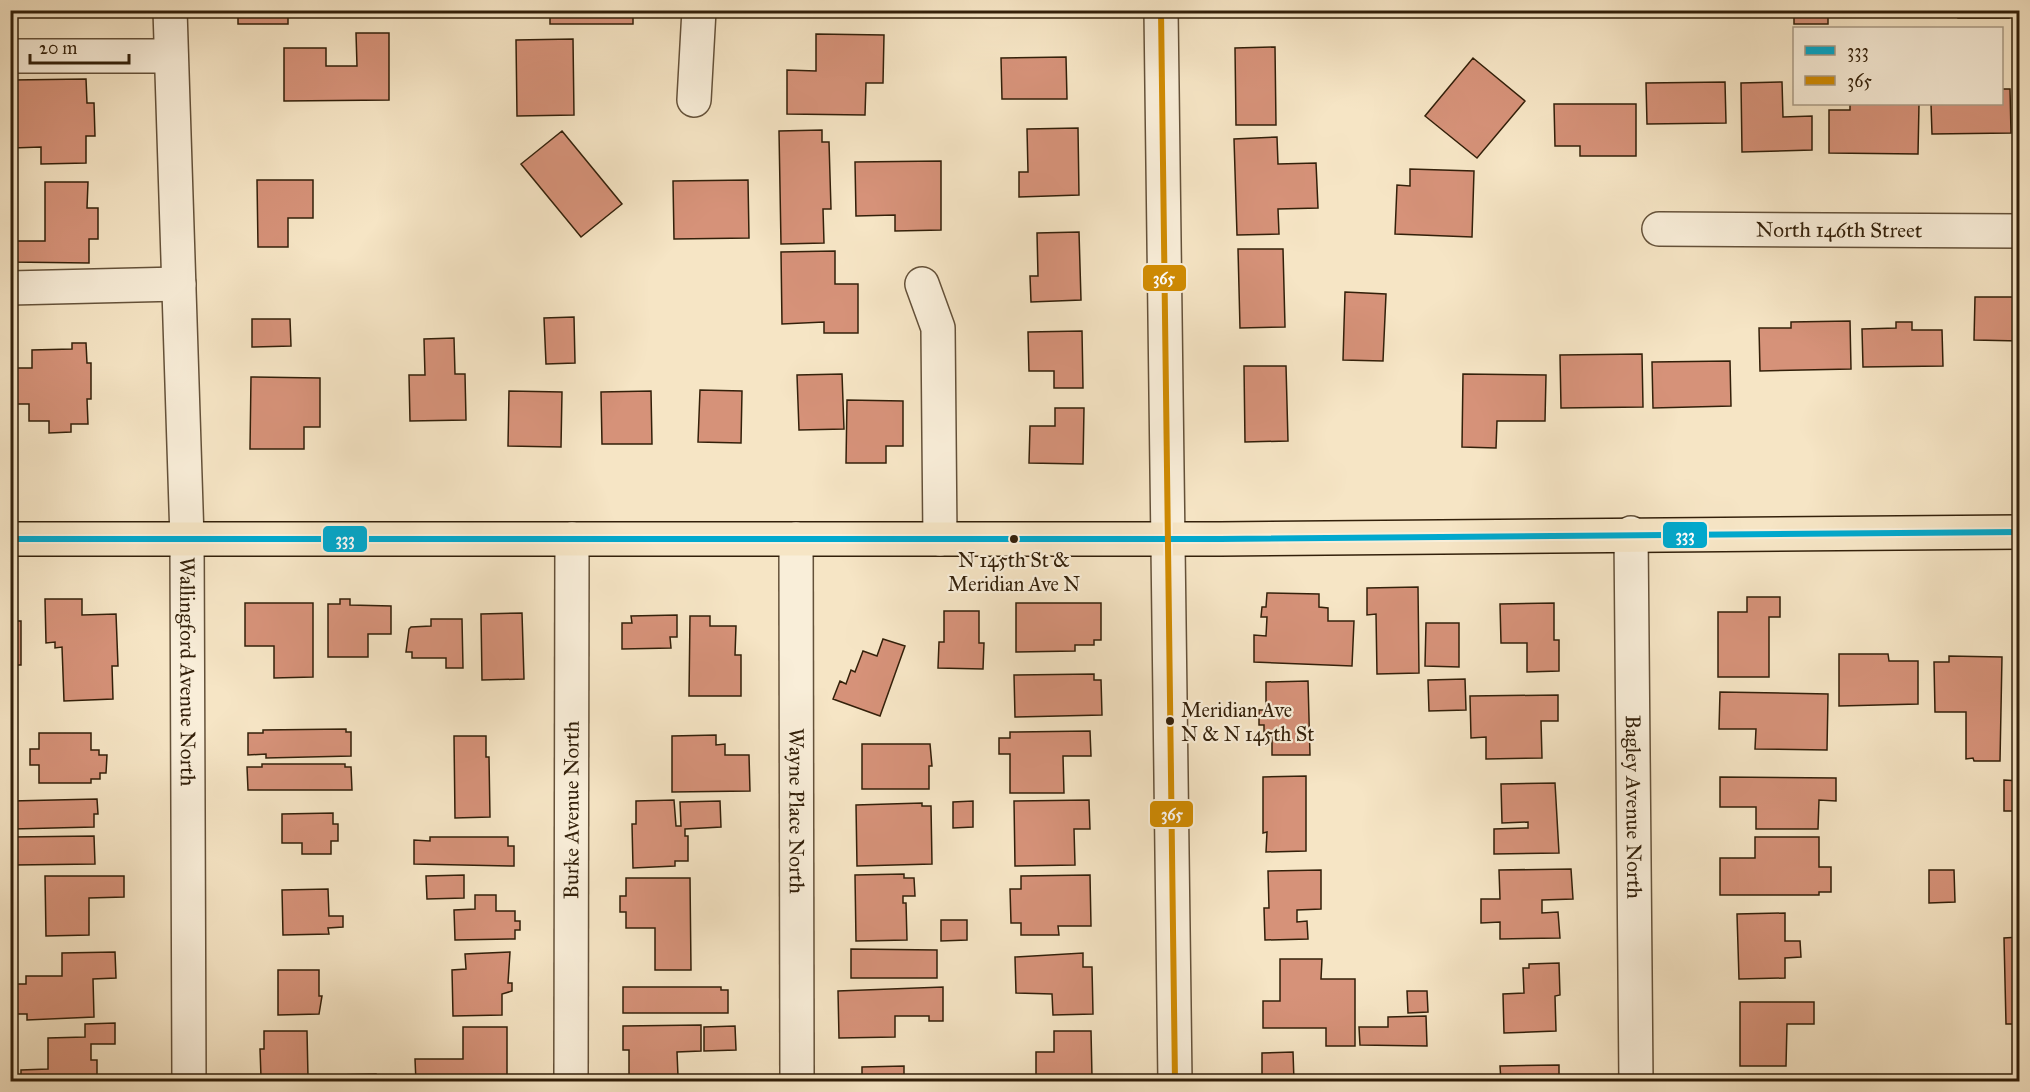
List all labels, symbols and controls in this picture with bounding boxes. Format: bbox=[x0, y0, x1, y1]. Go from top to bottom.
scale bar bbox=[30, 27, 129, 65]
legend bbox=[1793, 27, 2003, 105]
text: 20 m bbox=[39, 37, 77, 59]
text: 333 bbox=[1847, 40, 1869, 62]
text: 365 bbox=[1847, 70, 1872, 92]
street label: North 146th Street bbox=[1756, 217, 1923, 243]
line badge: 365 bbox=[1142, 264, 1187, 292]
text: 365 bbox=[1153, 269, 1176, 289]
line badge: 333 bbox=[1662, 521, 1708, 549]
line badge: 333 bbox=[322, 525, 368, 553]
text: 333 bbox=[1675, 526, 1695, 546]
text: 333 bbox=[335, 530, 355, 550]
marker: N 145th St & Meridian Ave N bbox=[1008, 533, 1020, 545]
place label: N 145th St & Meridian Ave N bbox=[948, 548, 1080, 596]
street label: Wallingford Avenue North bbox=[174, 557, 201, 787]
place label: Meridian Ave N & N 145th St bbox=[1181, 698, 1314, 746]
marker: Meridian Ave N & N 145th St bbox=[1164, 715, 1176, 727]
street label: Bagley Avenue North bbox=[1620, 715, 1647, 899]
street label: Burke Avenue North bbox=[558, 720, 585, 899]
street label: Wayne Place North bbox=[783, 728, 810, 894]
line badge: 365 bbox=[1149, 800, 1194, 828]
text: 365 bbox=[1161, 805, 1184, 825]

